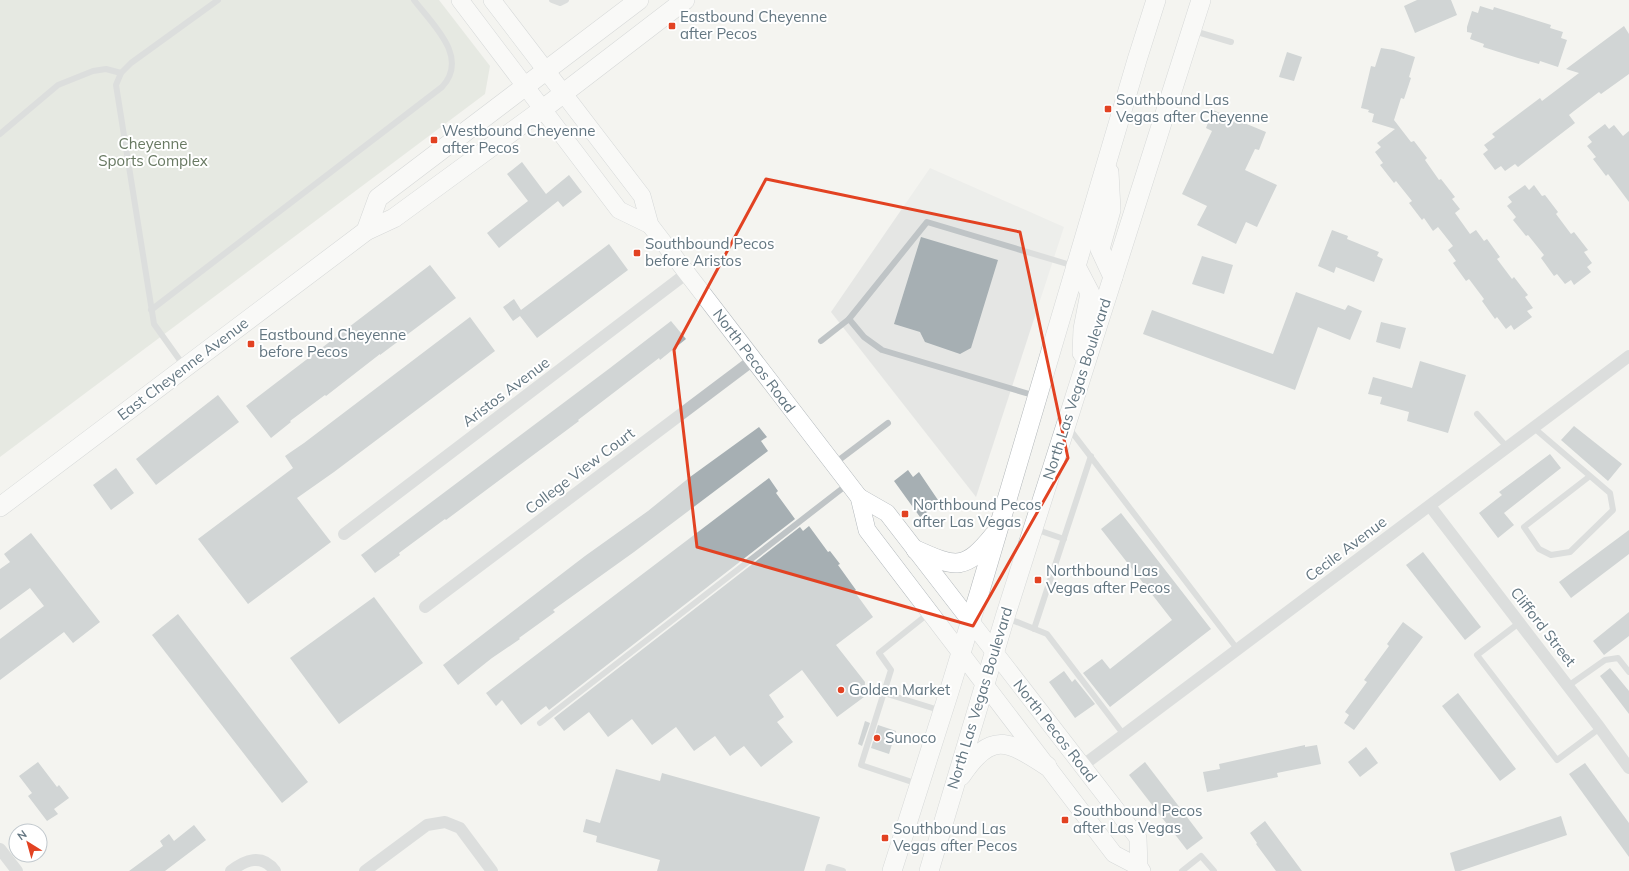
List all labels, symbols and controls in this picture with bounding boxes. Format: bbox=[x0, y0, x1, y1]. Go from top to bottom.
place label: Eastbound Cheyenne after Pecos bbox=[680, 7, 827, 43]
marker: Eastbound Cheyenne after Pecos bbox=[667, 21, 677, 31]
place label: Southbound Las Vegas after Cheyenne bbox=[1116, 90, 1268, 126]
marker: Southbound Las Vegas after Cheyenne bbox=[1103, 104, 1113, 114]
place label: Westbound Cheyenne after Pecos bbox=[442, 121, 595, 157]
park label: Cheyenne Sports Complex bbox=[98, 134, 208, 170]
marker: Westbound Cheyenne after Pecos bbox=[429, 135, 439, 145]
place label: Southbound Pecos before Aristos bbox=[645, 234, 774, 270]
marker: Southbound Pecos before Aristos bbox=[632, 248, 642, 258]
street label: North Las Vegas Boulevard bbox=[1038, 296, 1115, 482]
street label: North Pecos Road bbox=[709, 305, 800, 416]
street label: East Cheyenne Avenue bbox=[113, 313, 252, 424]
place label: Eastbound Cheyenne before Pecos bbox=[259, 325, 406, 361]
marker: Eastbound Cheyenne before Pecos bbox=[246, 339, 256, 349]
street label: Aristos Avenue bbox=[458, 352, 553, 431]
street label: College View Court bbox=[521, 423, 638, 518]
place label: Northbound Pecos after Las Vegas bbox=[913, 495, 1041, 531]
marker: Northbound Pecos after Las Vegas bbox=[900, 509, 910, 519]
street label: Cecile Avenue bbox=[1301, 512, 1390, 585]
place label: Northbound Las Vegas after Pecos bbox=[1046, 561, 1170, 597]
marker: Northbound Las Vegas after Pecos bbox=[1033, 575, 1043, 585]
street label: Clifford Street bbox=[1507, 583, 1580, 670]
street label: North Las Vegas Boulevard bbox=[943, 604, 1016, 791]
street label: North Pecos Road bbox=[1009, 676, 1101, 786]
place label: Golden Market bbox=[849, 680, 950, 699]
marker: Golden Market bbox=[836, 685, 846, 695]
place label: Sunoco bbox=[885, 728, 936, 747]
marker: Sunoco bbox=[872, 733, 882, 743]
place label: Southbound Pecos after Las Vegas bbox=[1073, 801, 1202, 837]
marker: Southbound Pecos after Las Vegas bbox=[1060, 815, 1070, 825]
place label: Southbound Las Vegas after Pecos bbox=[893, 819, 1017, 855]
north arrow bbox=[8, 823, 48, 863]
text: N bbox=[14, 827, 30, 843]
marker: Southbound Las Vegas after Pecos bbox=[880, 833, 890, 843]

